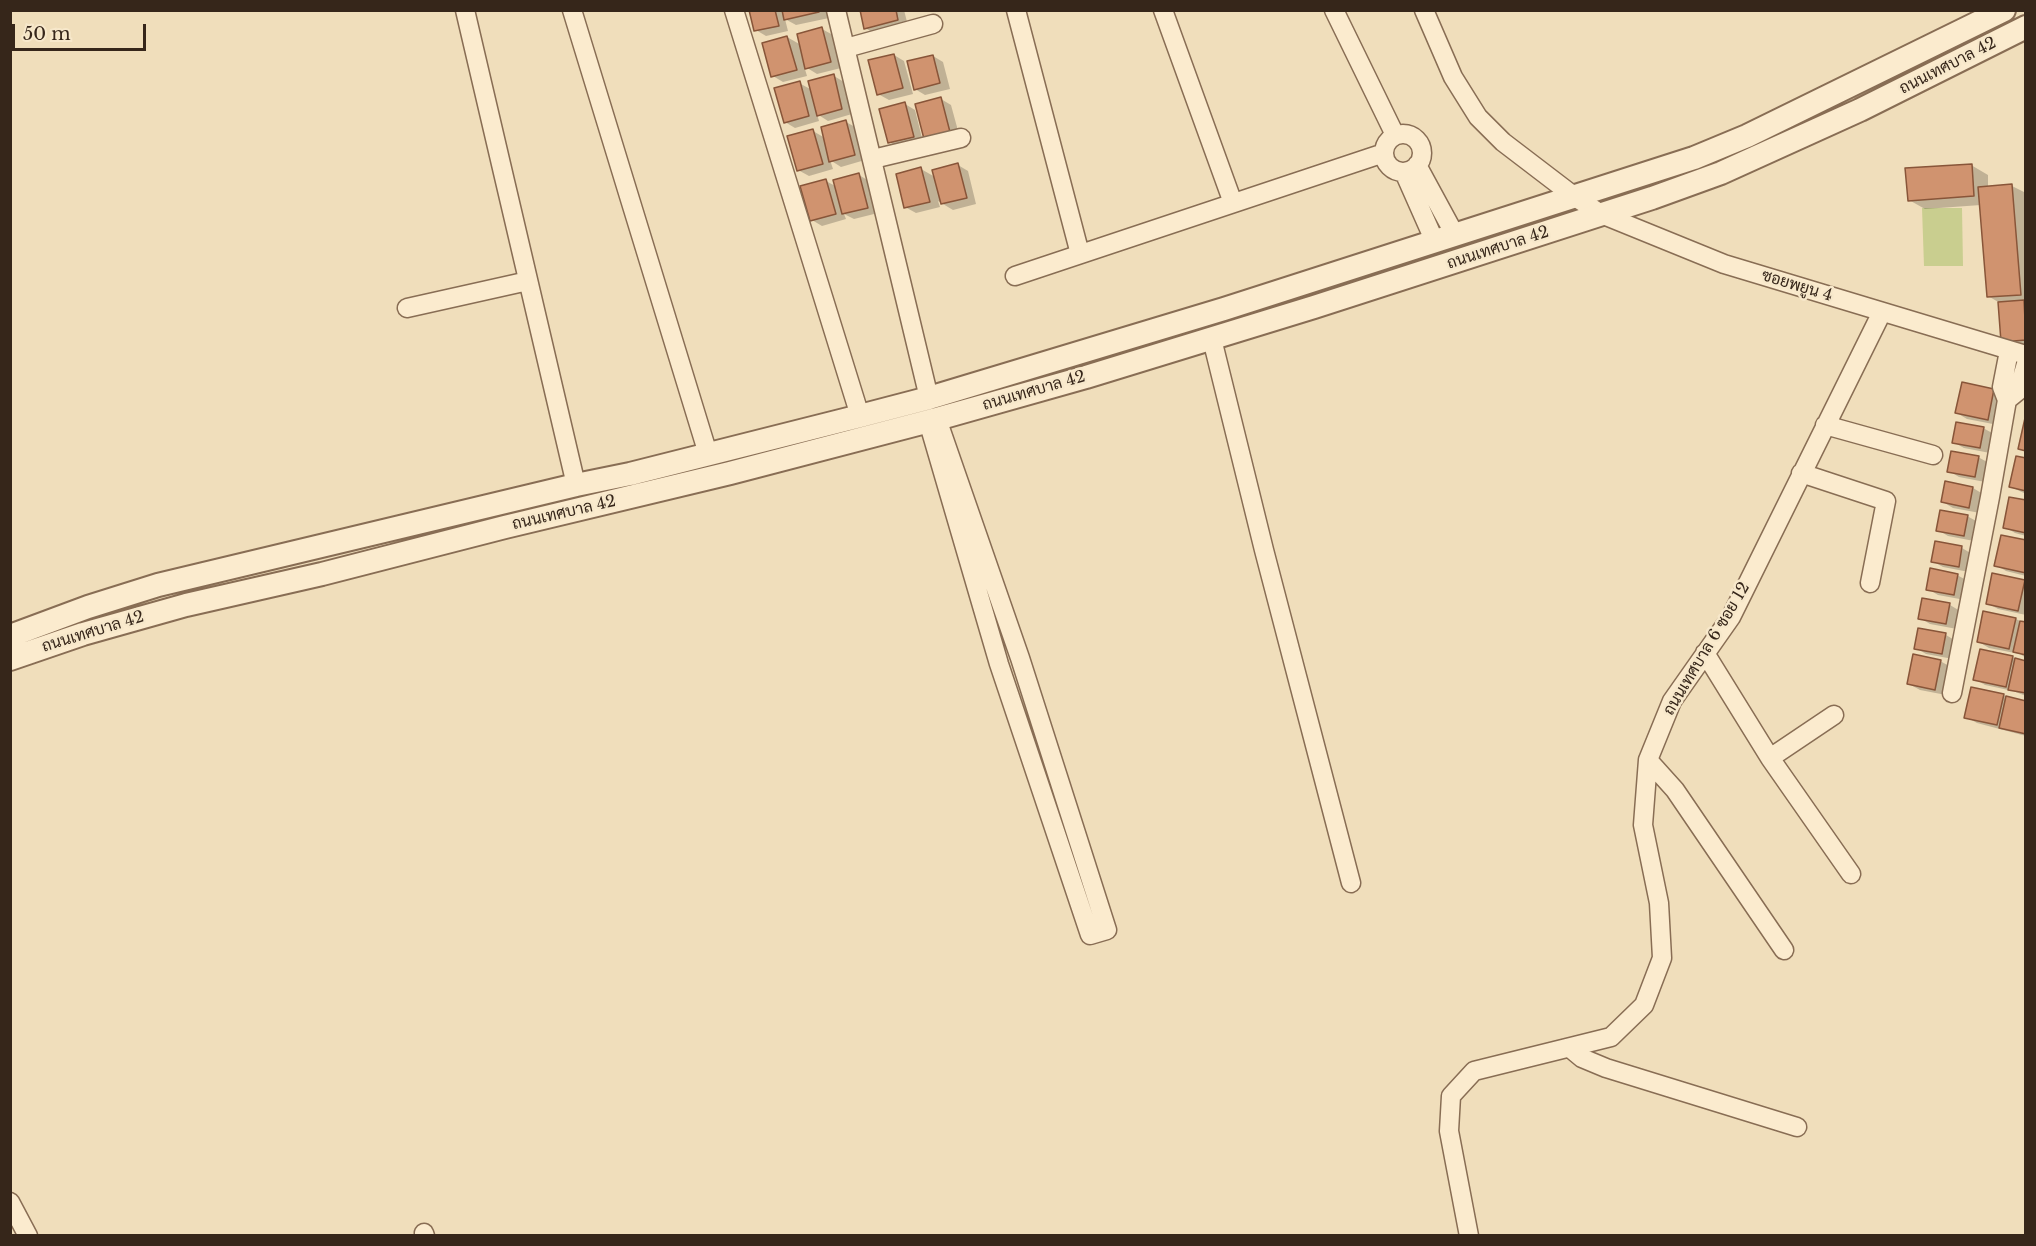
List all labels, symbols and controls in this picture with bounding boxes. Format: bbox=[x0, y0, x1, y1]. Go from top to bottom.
scale bar bbox=[15, 12, 148, 50]
text: 50 m bbox=[23, 23, 71, 45]
street label: ถนนเทศบาล 42 bbox=[1896, 33, 2000, 99]
street label: ถนนเทศบาล 42 bbox=[1445, 222, 1551, 274]
street label: ซอยพยูน 4 bbox=[1759, 266, 1835, 306]
street label: ถนนเทศบาล 42 bbox=[980, 367, 1088, 415]
street label: ถนนเทศบาล 42 bbox=[510, 492, 618, 534]
street label: ถนนเทศบาล 6 ซอย 12 bbox=[1660, 579, 1754, 719]
street label: ถนนเทศบาล 42 bbox=[40, 607, 146, 657]

